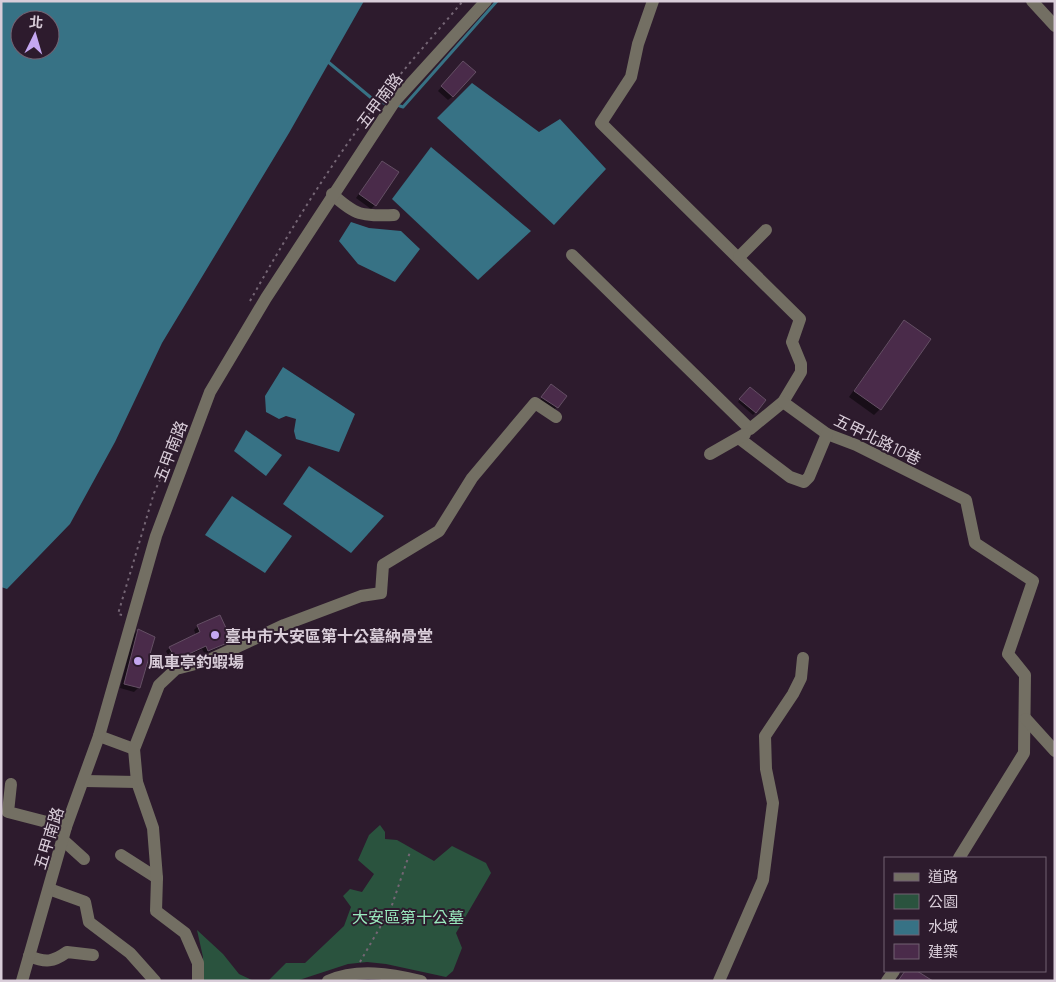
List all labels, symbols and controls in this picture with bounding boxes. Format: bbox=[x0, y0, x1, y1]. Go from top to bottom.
north arrow bbox=[10, 10, 60, 60]
text: 北 bbox=[28, 12, 44, 31]
street label: 五甲南路 bbox=[352, 69, 406, 131]
street label: 五甲北路10巷 bbox=[831, 410, 925, 468]
street label: 五甲南路 bbox=[150, 418, 190, 484]
place label: 臺中市大安區第十公墓納骨堂 bbox=[225, 626, 433, 645]
marker: 臺中市大安區第十公墓納骨堂 bbox=[209, 629, 221, 641]
place label: 風車亭釣蝦場 bbox=[148, 652, 244, 671]
marker: 風車亭釣蝦場 bbox=[132, 655, 144, 667]
street label: 五甲南路 bbox=[30, 805, 66, 871]
legend bbox=[884, 857, 1046, 972]
text: 道路 bbox=[928, 867, 958, 885]
text: 公園 bbox=[928, 892, 958, 910]
park label: 大安區第十公墓 bbox=[352, 907, 464, 926]
text: 水域 bbox=[928, 917, 958, 935]
text: 建築 bbox=[928, 942, 958, 960]

